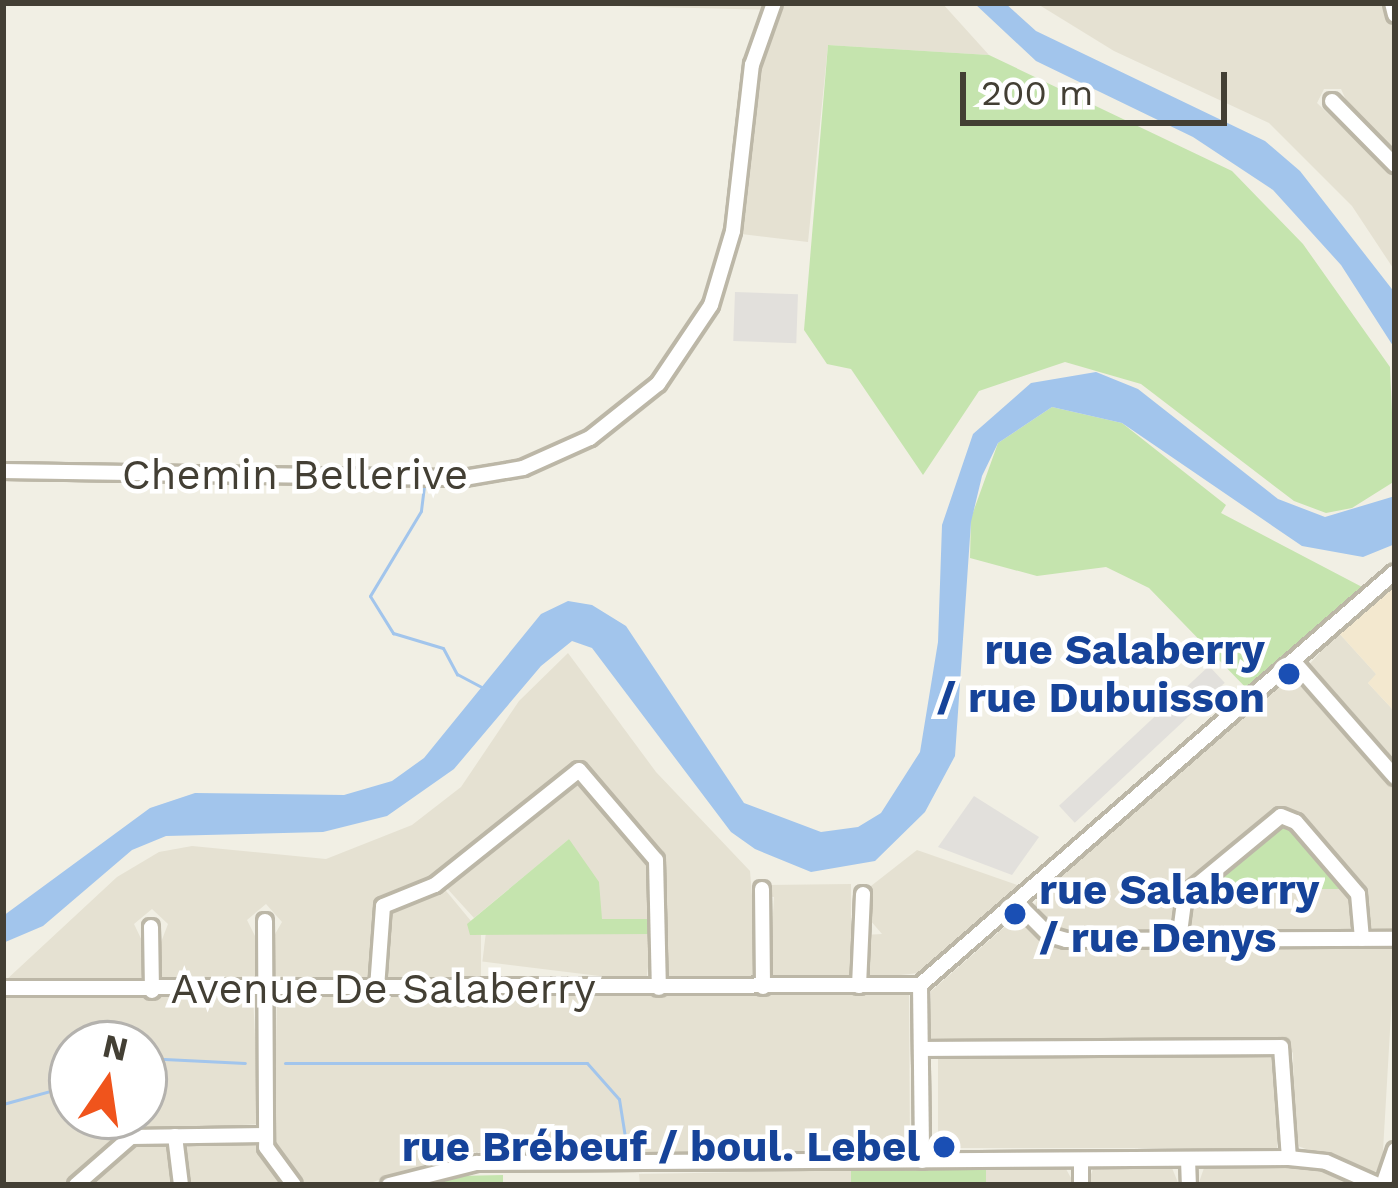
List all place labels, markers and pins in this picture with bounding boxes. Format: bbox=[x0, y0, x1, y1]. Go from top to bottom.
place label: rue Salaberry / rue Dubuisson bbox=[936, 625, 1265, 724]
marker: rue Salaberry / rue Dubuisson bbox=[1276, 661, 1302, 687]
place label: rue Salaberry / rue Denys bbox=[1039, 865, 1319, 964]
marker: rue Salaberry / rue Denys bbox=[1002, 901, 1028, 927]
place label: rue Brébeuf / boul. Lebel bbox=[401, 1122, 920, 1172]
marker: rue Brébeuf / boul. Lebel bbox=[931, 1134, 957, 1160]

